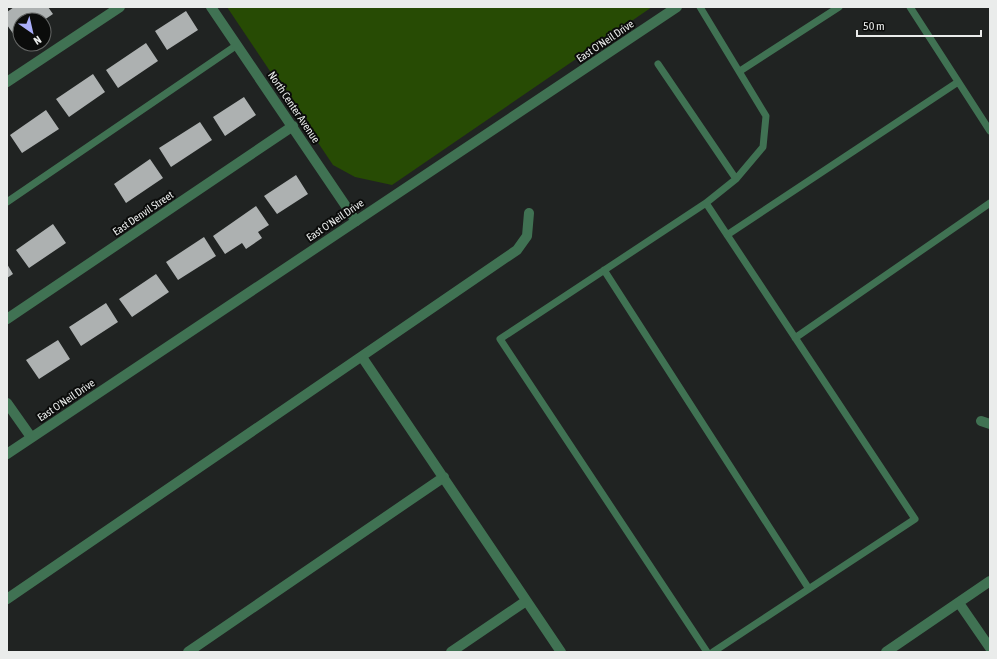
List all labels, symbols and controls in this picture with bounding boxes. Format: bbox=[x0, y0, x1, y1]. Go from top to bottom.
north arrow bbox=[12, 12, 52, 52]
scale bar bbox=[857, 12, 981, 38]
street label: East O'Neil Drive bbox=[574, 17, 636, 65]
text: 50 m bbox=[863, 19, 885, 33]
text: N bbox=[32, 33, 44, 47]
street label: North Center Avenue bbox=[266, 69, 322, 145]
street label: East Denvil Street bbox=[110, 188, 176, 238]
street label: East O'Neil Drive bbox=[304, 196, 366, 244]
street label: East O'Neil Drive bbox=[35, 376, 97, 424]

